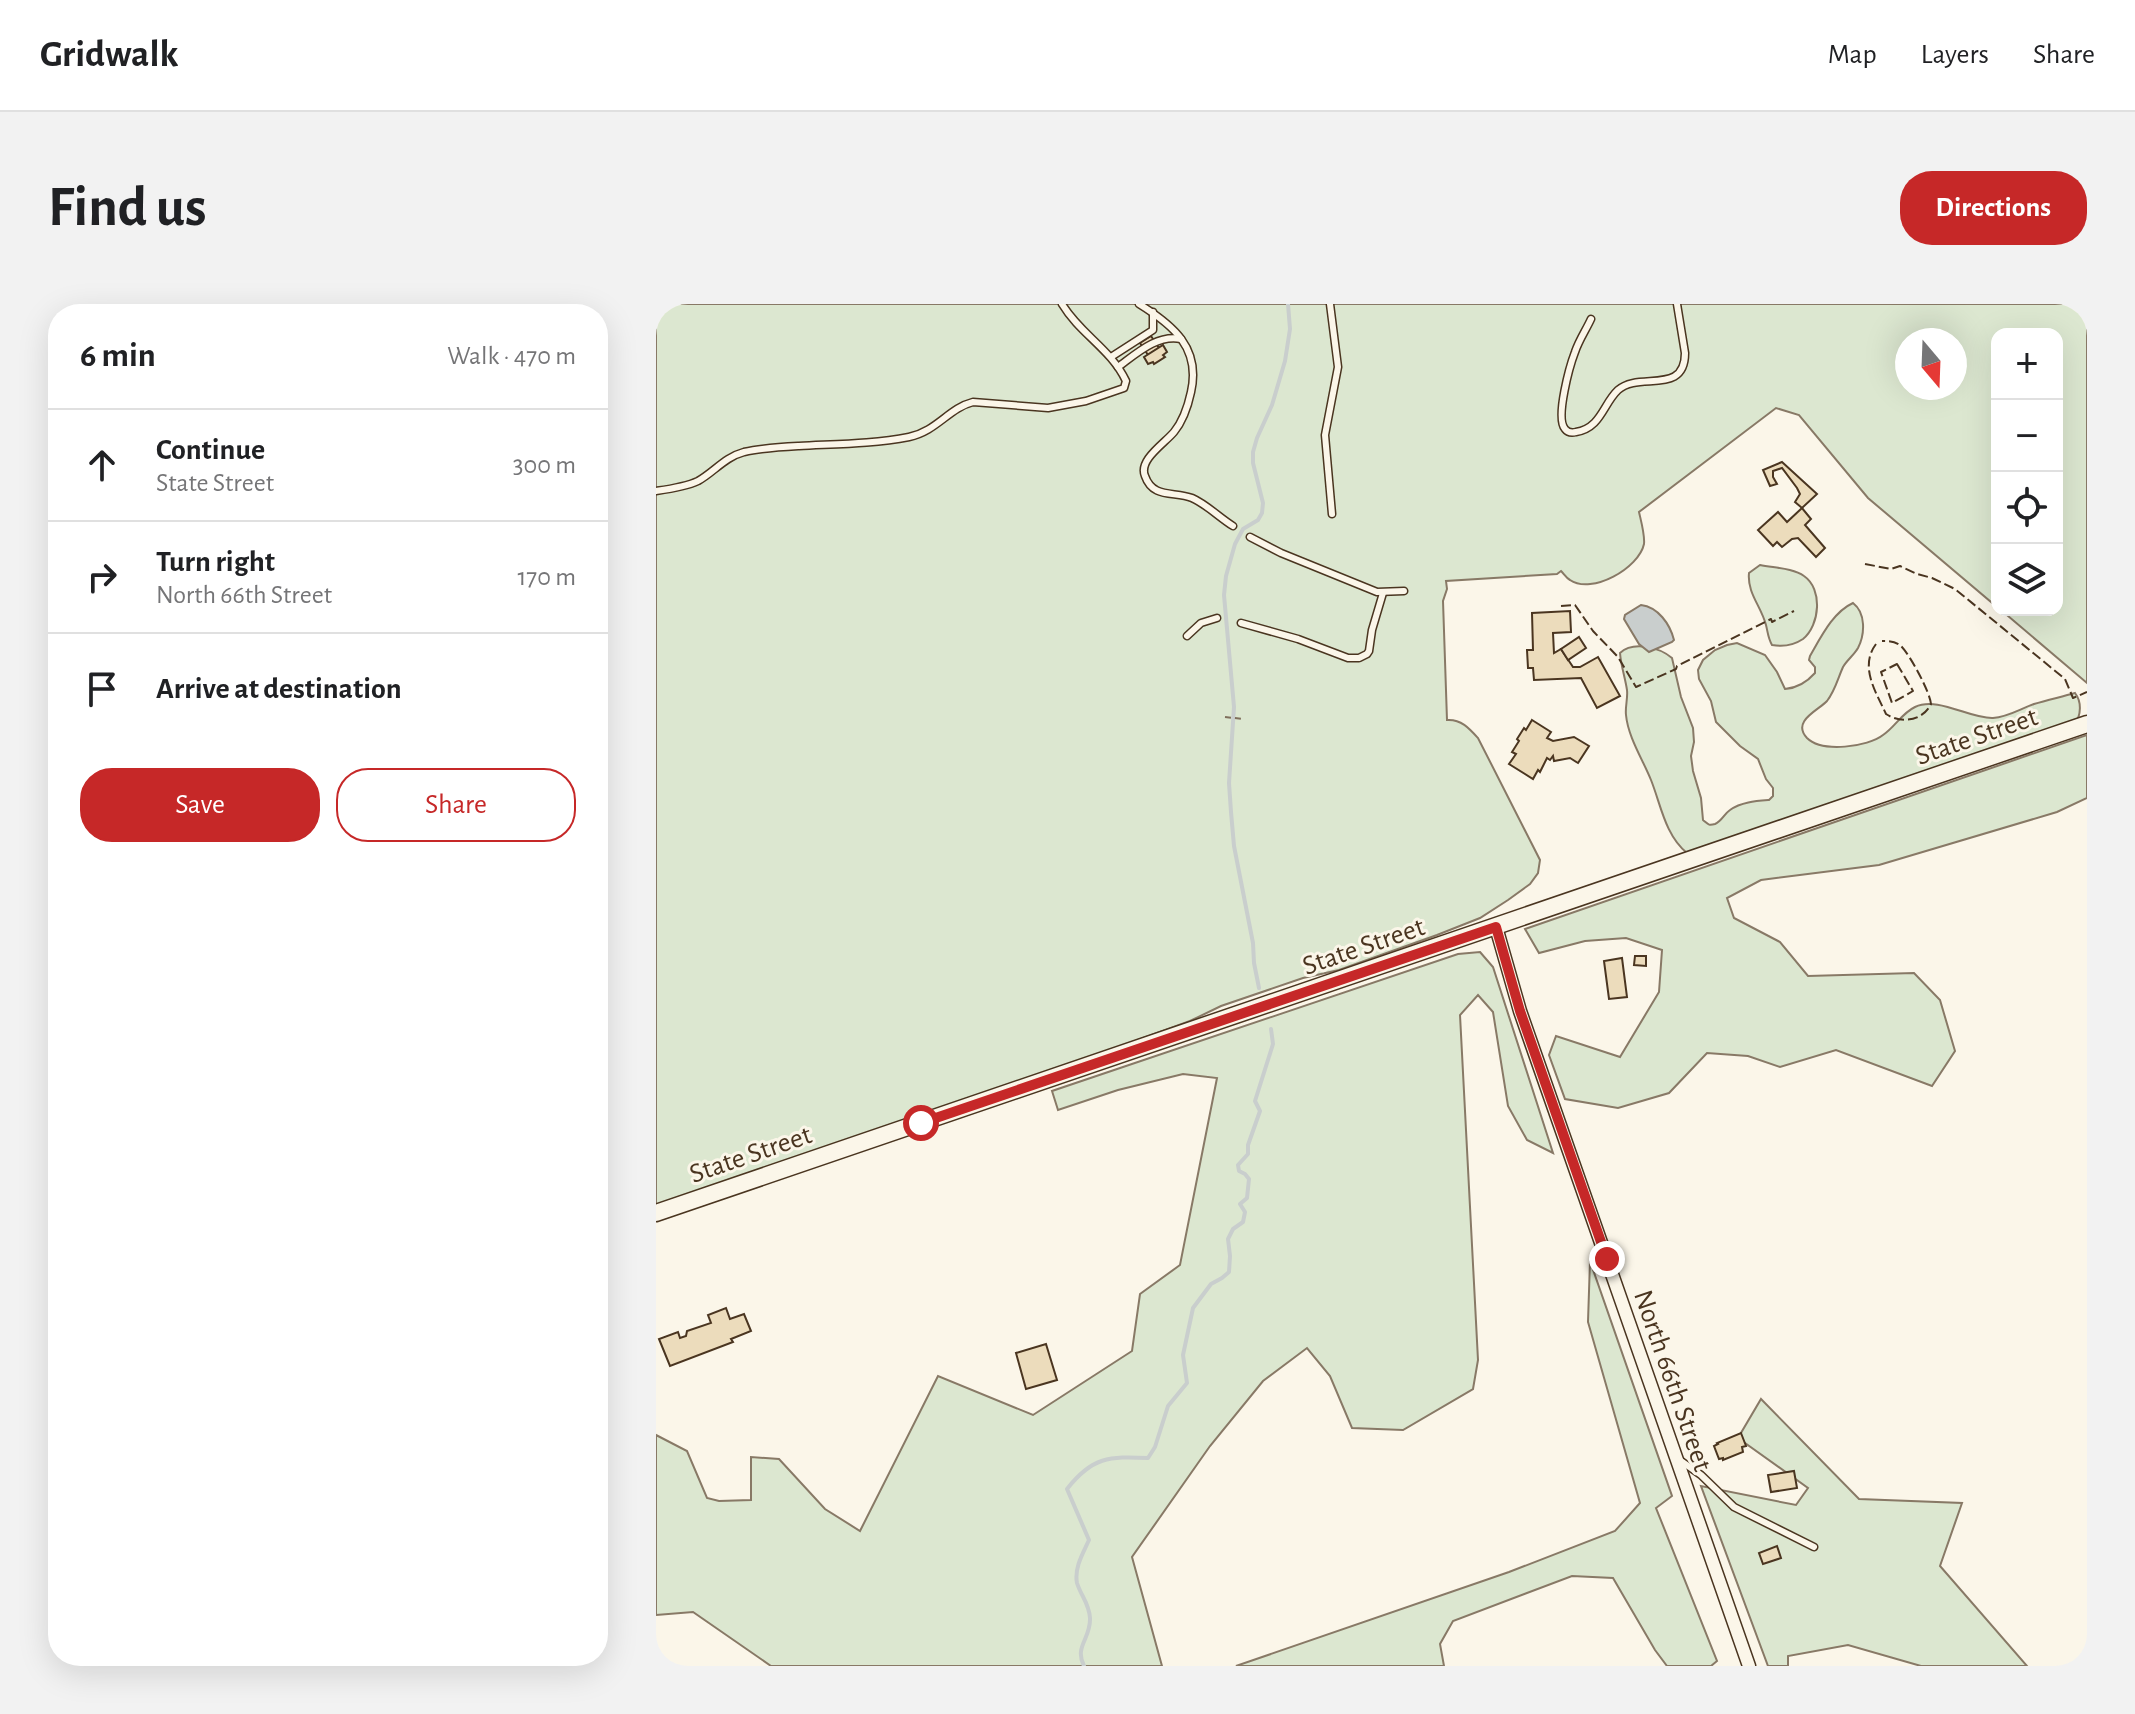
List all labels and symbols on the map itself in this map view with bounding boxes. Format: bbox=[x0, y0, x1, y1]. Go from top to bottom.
north arrow bbox=[1895, 328, 1967, 400]
street label: State Street bbox=[1912, 703, 2041, 771]
street label: State Street bbox=[1299, 913, 1428, 981]
route start bbox=[903, 1105, 939, 1141]
street label: State Street bbox=[686, 1121, 815, 1189]
route end bbox=[1589, 1241, 1625, 1277]
street label: North 66th Street bbox=[1628, 1286, 1716, 1475]

